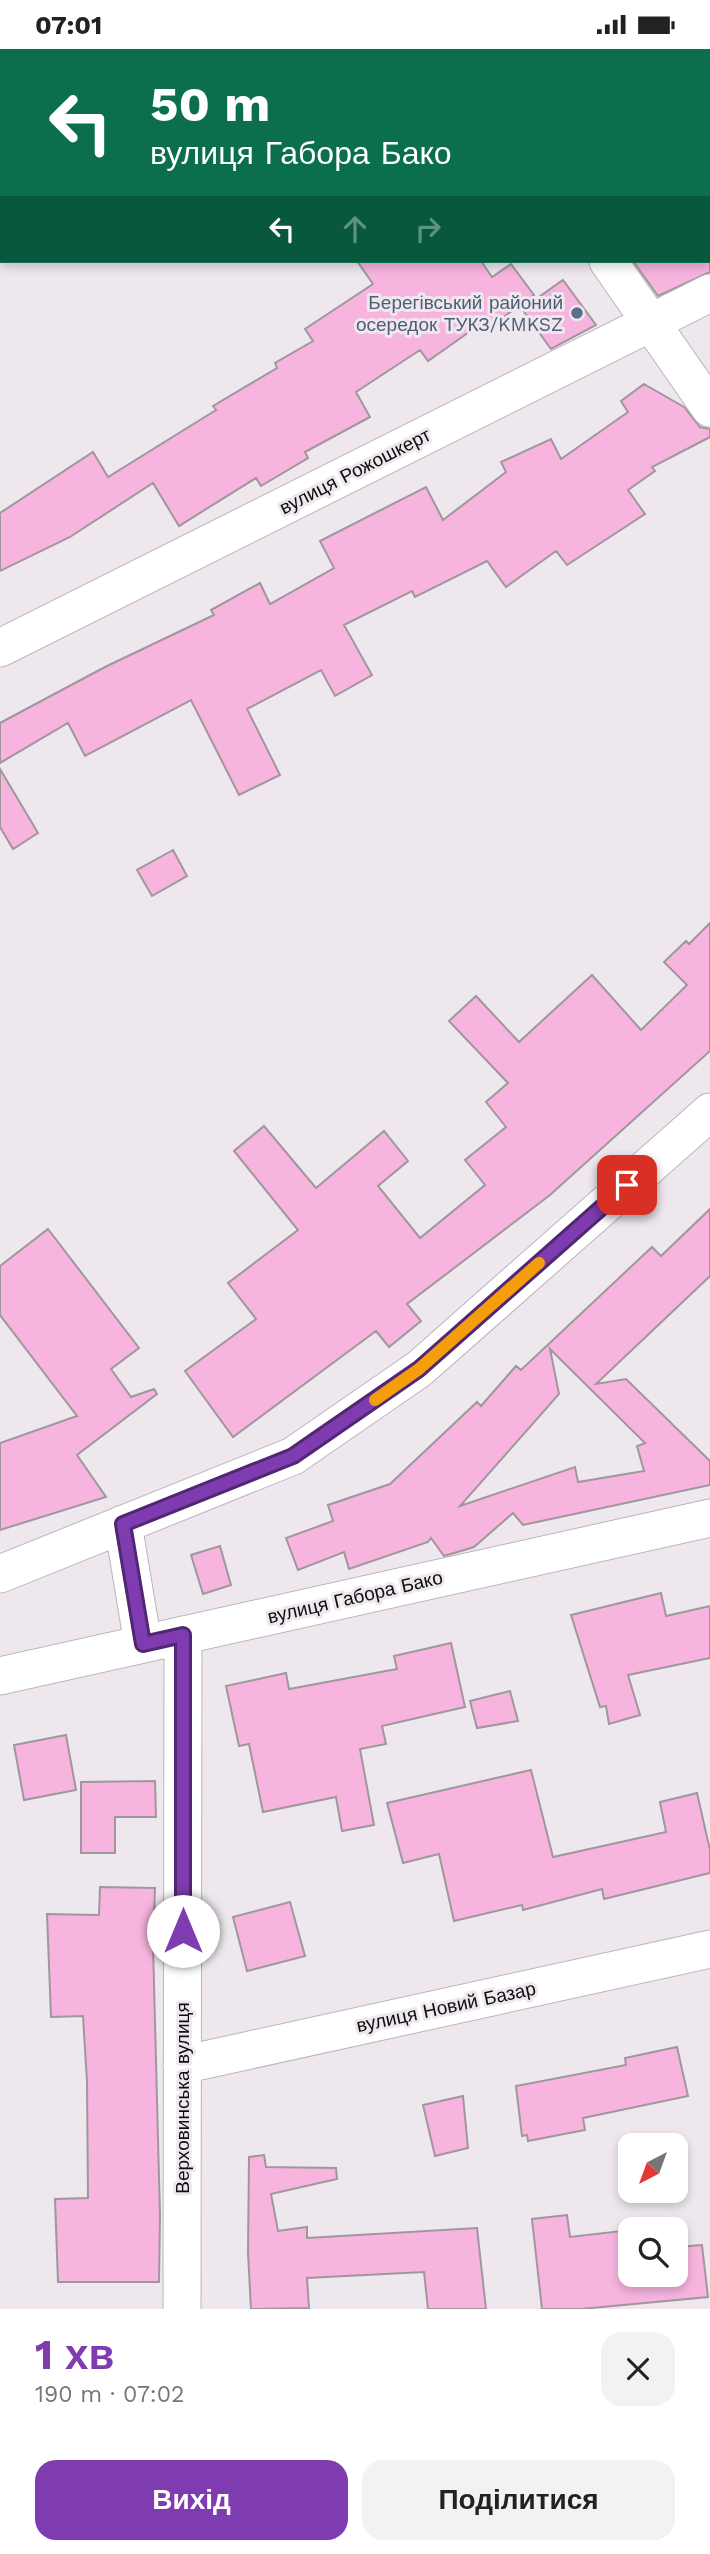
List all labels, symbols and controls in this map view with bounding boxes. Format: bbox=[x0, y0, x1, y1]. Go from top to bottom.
text: 07:01 bbox=[35, 10, 102, 40]
text: 50 m bbox=[150, 75, 270, 133]
icon: left bbox=[35, 77, 126, 168]
text: вулиця Габора Бако bbox=[150, 134, 452, 172]
icon: left bbox=[263, 210, 301, 248]
icon: ahead bbox=[336, 210, 374, 248]
icon: right bbox=[409, 210, 447, 248]
place label: Берегівський районий осередок ТУКЗ/KMKSZ bbox=[356, 291, 563, 336]
marker: Берегівський районий осередок ТУКЗ/KMKSZ bbox=[569, 305, 585, 321]
street label: вулиця Рожошкерт bbox=[275, 423, 435, 519]
pin bbox=[597, 1155, 657, 1215]
icon: arrive bbox=[608, 1166, 646, 1204]
street label: вулиця Габора Бако bbox=[265, 1566, 445, 1628]
position arrow bbox=[146, 1894, 220, 1968]
street label: вулиця Новий Базар bbox=[354, 1977, 538, 2037]
street label: Верховинська вулиця bbox=[171, 2002, 194, 2194]
north arrow bbox=[618, 2133, 688, 2203]
map controls bbox=[618, 2133, 688, 2287]
button: search bbox=[618, 2217, 688, 2287]
text: 1 хв bbox=[35, 2330, 114, 2379]
button: close bbox=[601, 2332, 675, 2406]
text: 190 m · 07:02 bbox=[35, 2381, 184, 2408]
button: Вихід bbox=[35, 2460, 348, 2540]
button: Поділитися bbox=[362, 2460, 675, 2540]

